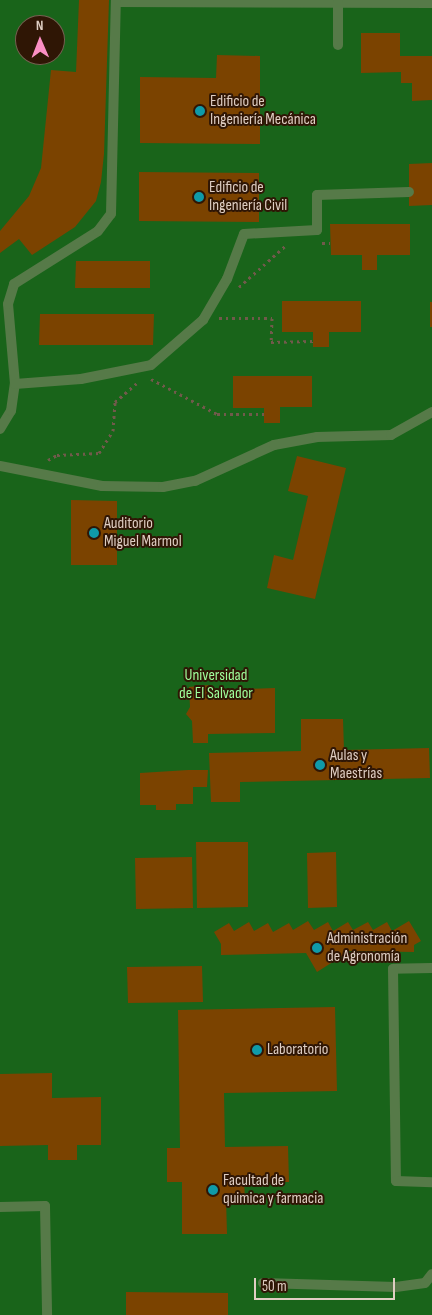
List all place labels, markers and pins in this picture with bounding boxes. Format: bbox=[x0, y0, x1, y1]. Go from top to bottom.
place label: Edificio de Ingeniería Mecánica bbox=[210, 92, 316, 130]
marker: Edificio de Ingeniería Mecánica bbox=[194, 105, 206, 117]
place label: Edificio de Ingeniería Civil bbox=[209, 178, 287, 216]
marker: Edificio de Ingeniería Civil bbox=[193, 191, 205, 203]
place label: Auditorio Miguel Marmol bbox=[104, 514, 182, 552]
marker: Auditorio Miguel Marmol bbox=[88, 527, 100, 539]
place label: Aulas y Maestrías bbox=[330, 746, 382, 784]
marker: Aulas y Maestrías bbox=[314, 759, 326, 771]
place label: Administración de Agronomía bbox=[327, 929, 407, 967]
marker: Administración de Agronomía bbox=[311, 942, 323, 954]
place label: Laboratorio bbox=[267, 1040, 328, 1060]
marker: Laboratorio bbox=[251, 1044, 263, 1056]
place label: Facultad de quimica y farmacia bbox=[223, 1171, 323, 1209]
marker: Facultad de quimica y farmacia bbox=[207, 1184, 219, 1196]

